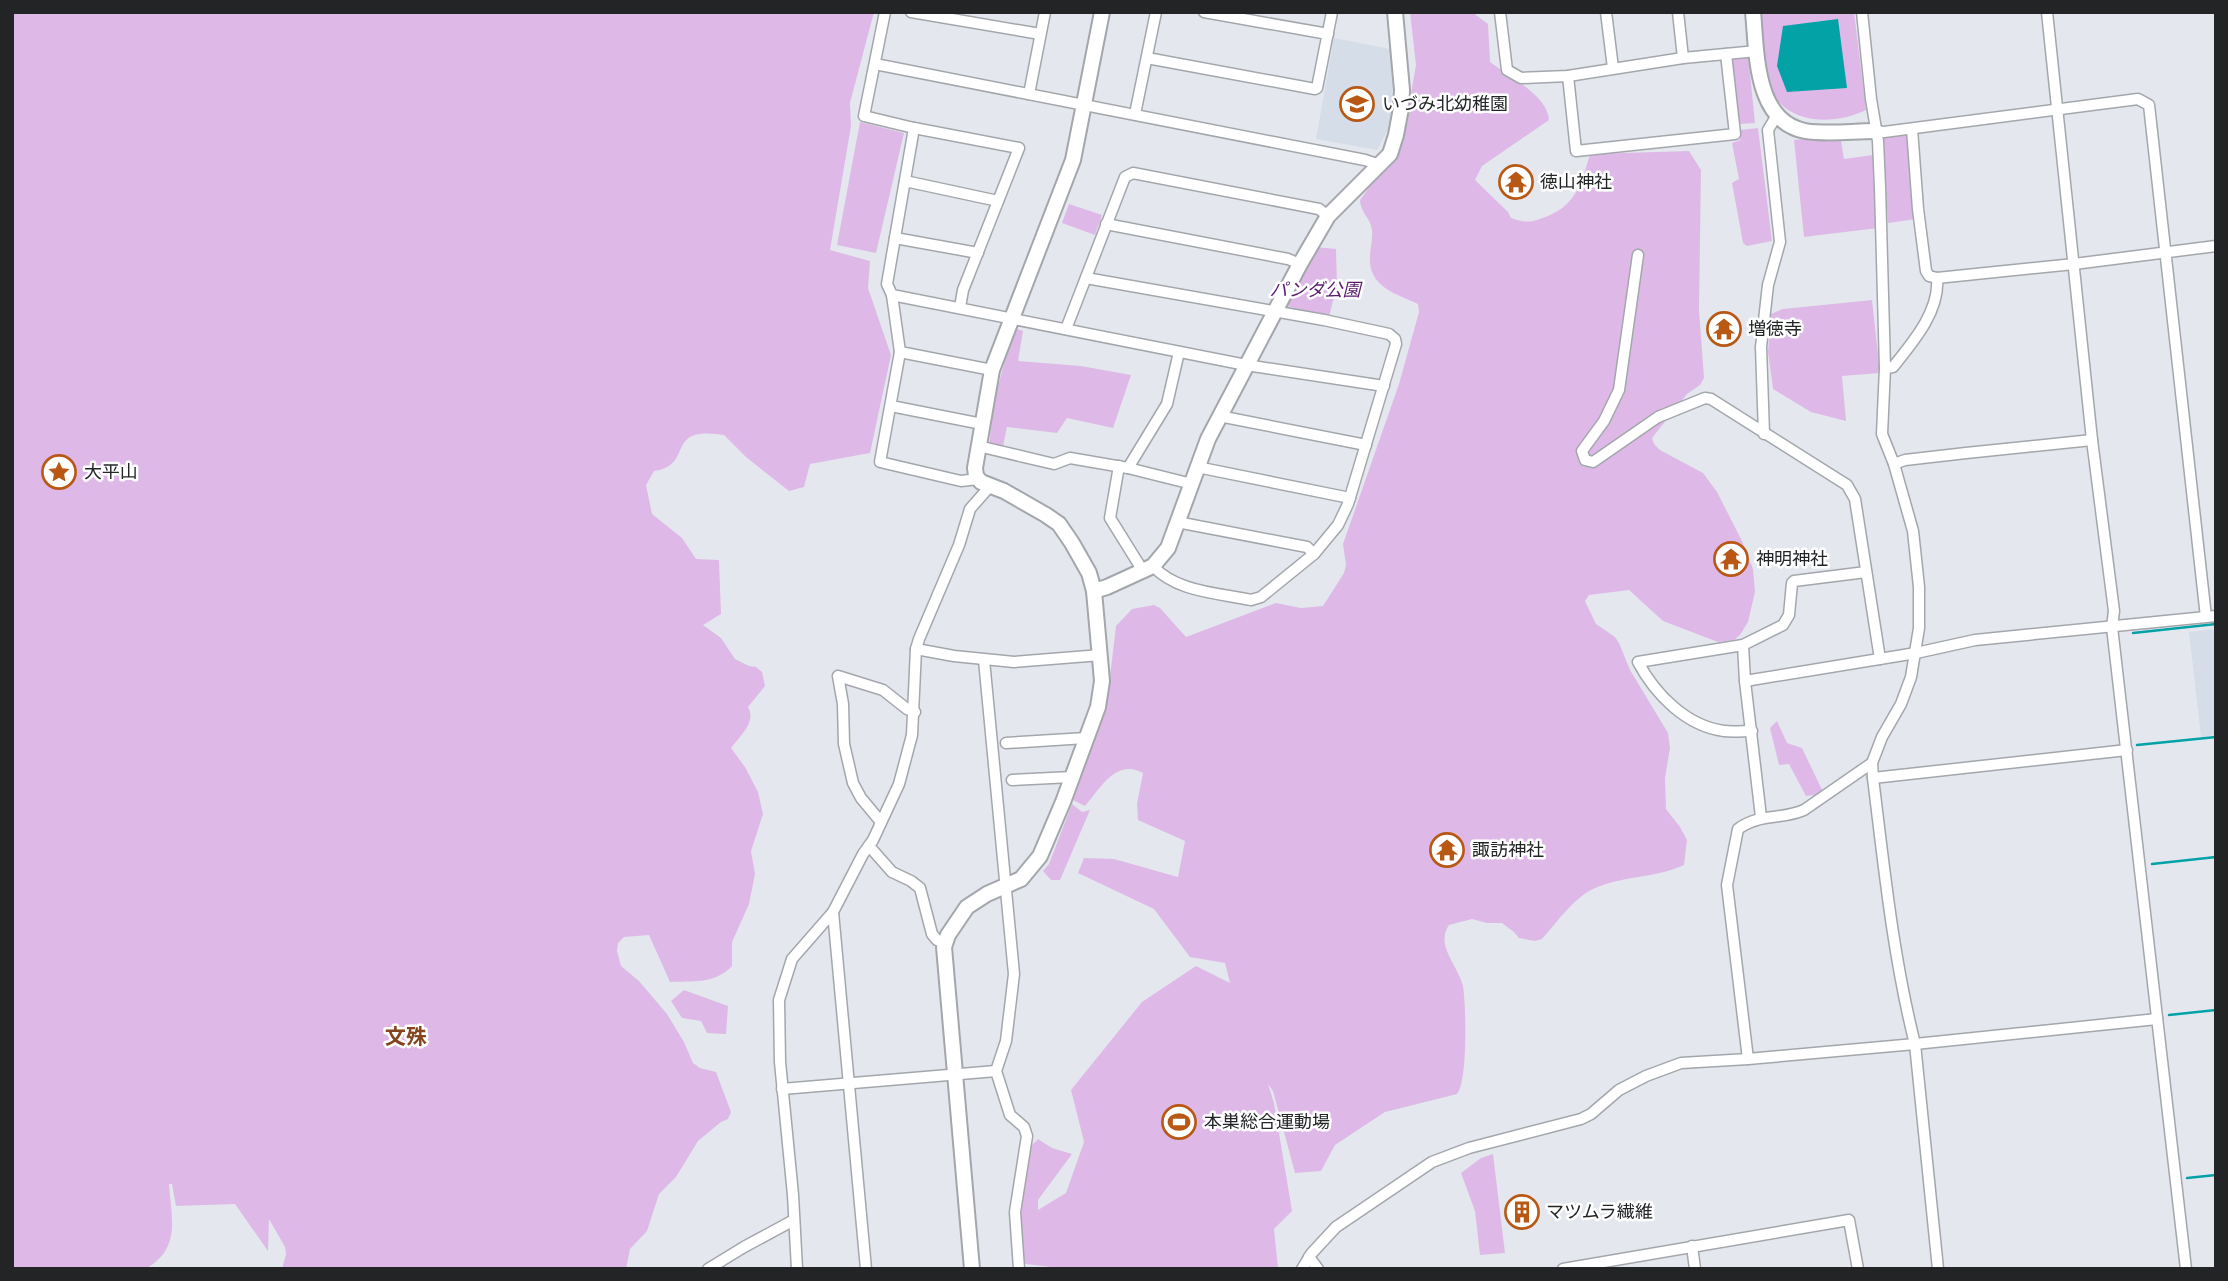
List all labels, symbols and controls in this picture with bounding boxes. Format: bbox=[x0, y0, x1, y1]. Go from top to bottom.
school or university icon: いづみ北幼稚園 bbox=[1338, 85, 1376, 123]
place label: いづみ北幼稚園 bbox=[1382, 91, 1508, 115]
temple icon: 徳山神社 bbox=[1497, 163, 1535, 201]
place label: 徳山神社 bbox=[1540, 169, 1612, 193]
park label: パンダ公園 bbox=[1270, 277, 1363, 301]
temple icon: 増徳寺 bbox=[1705, 310, 1743, 348]
place label: 増徳寺 bbox=[1748, 316, 1802, 340]
place icon: 大平山 bbox=[40, 453, 78, 491]
place label: 大平山 bbox=[84, 459, 138, 483]
temple icon: 神明神社 bbox=[1712, 540, 1750, 578]
place label: 神明神社 bbox=[1756, 546, 1828, 570]
temple icon: 諏訪神社 bbox=[1428, 831, 1466, 869]
place label: 諏訪神社 bbox=[1472, 837, 1544, 861]
district label: 文殊 bbox=[385, 1022, 427, 1050]
sports icon: 本巣総合運動場 bbox=[1160, 1103, 1198, 1141]
place label: 本巣総合運動場 bbox=[1204, 1109, 1330, 1133]
building icon: マツムラ繊維 bbox=[1503, 1193, 1541, 1231]
place label: マツムラ繊維 bbox=[1546, 1199, 1653, 1223]

